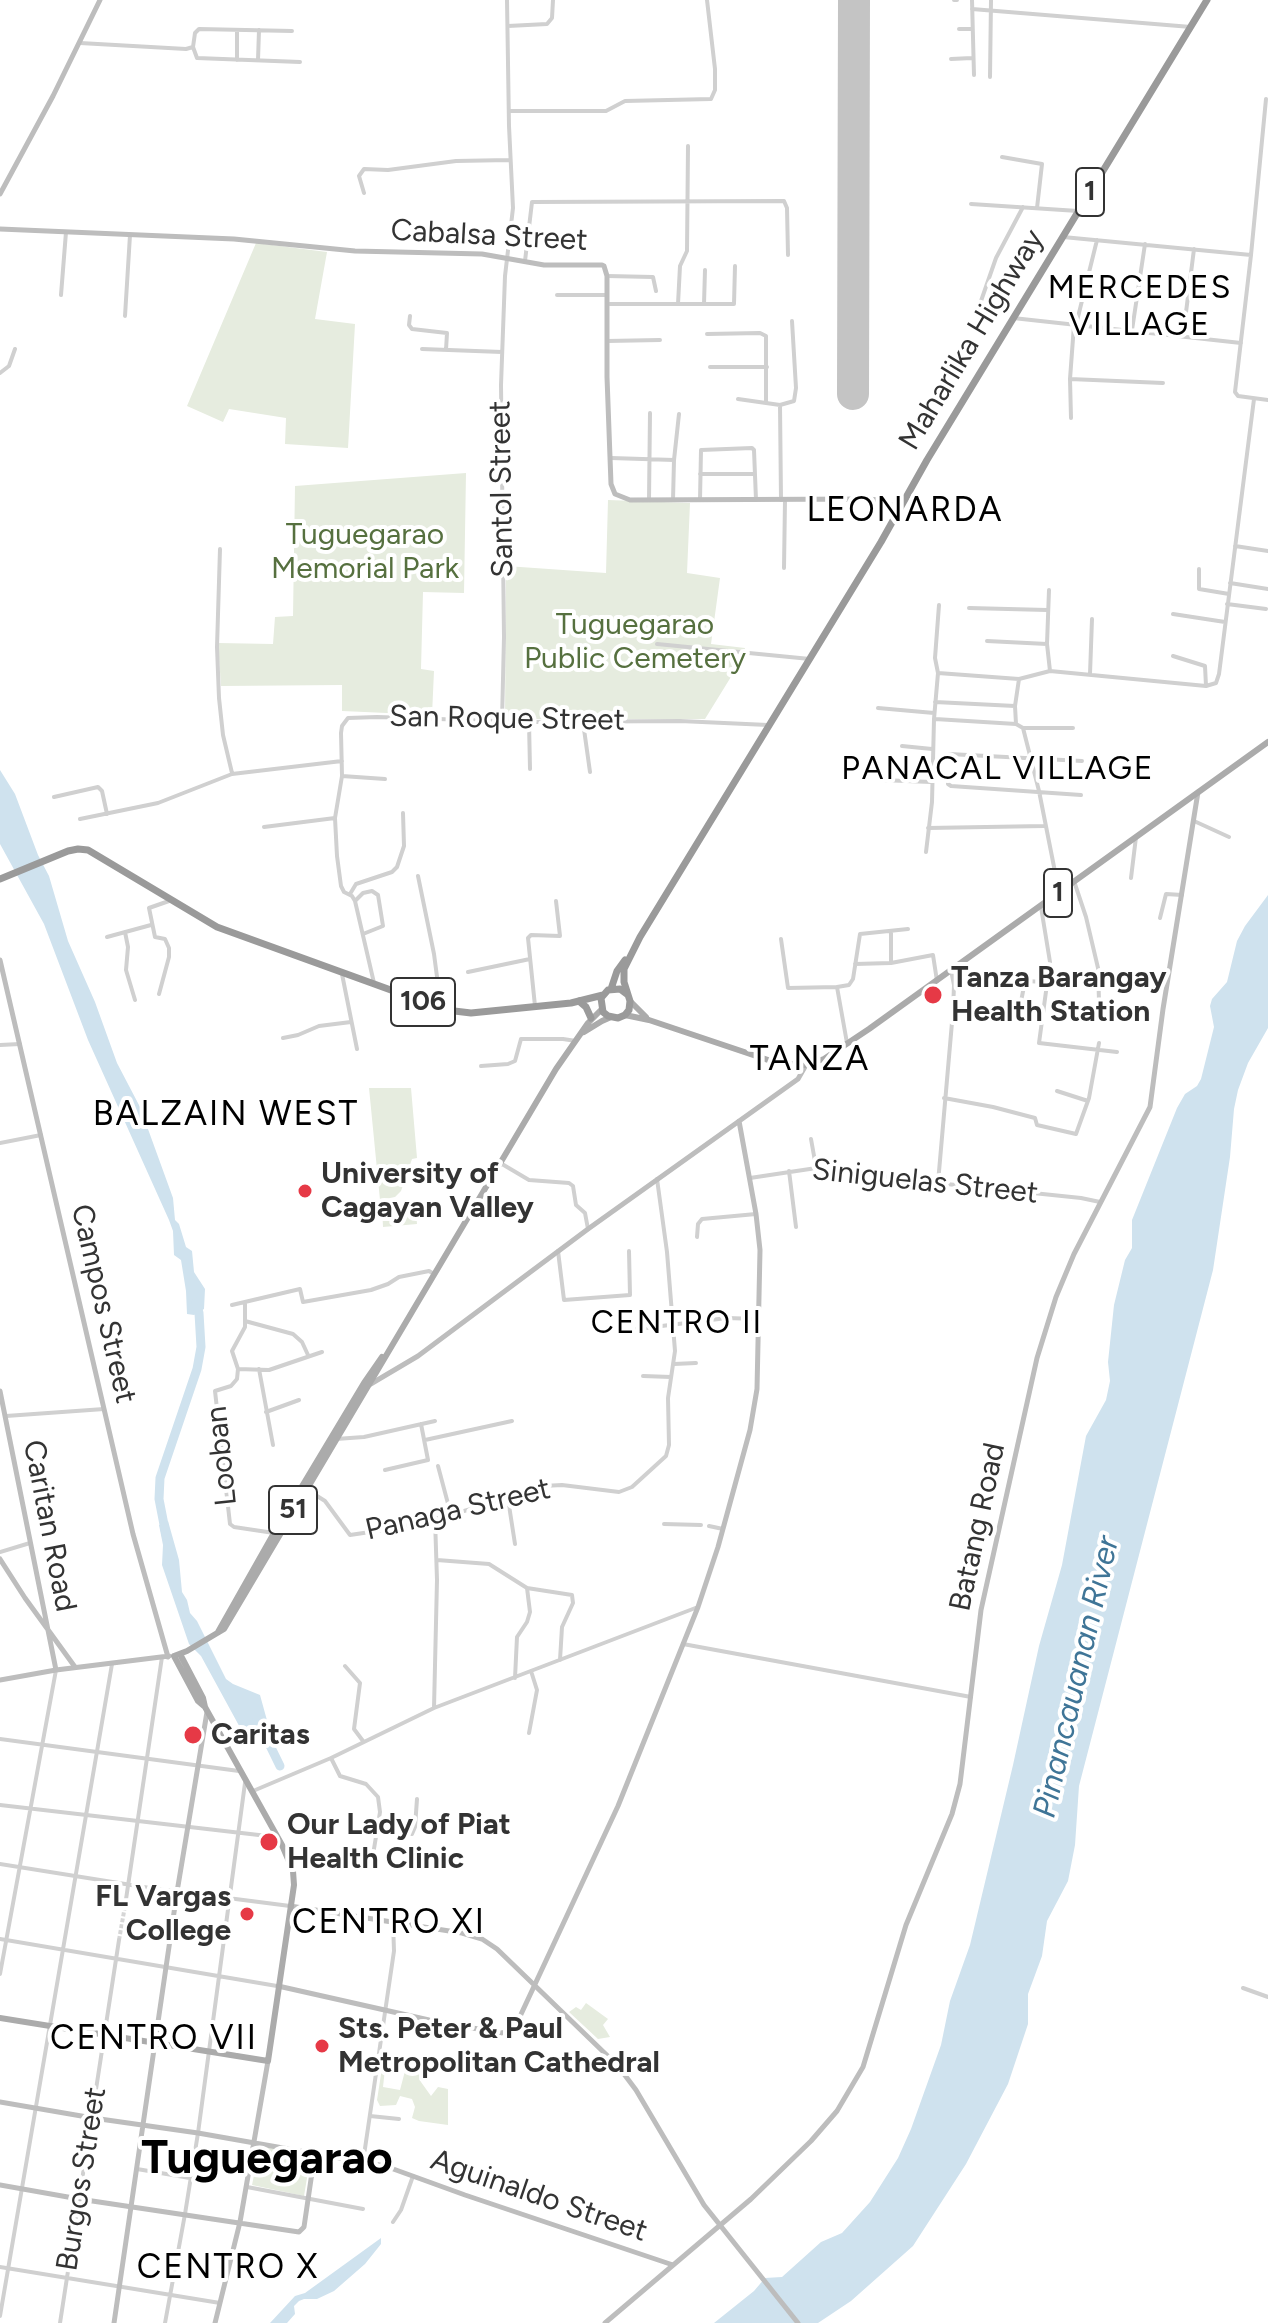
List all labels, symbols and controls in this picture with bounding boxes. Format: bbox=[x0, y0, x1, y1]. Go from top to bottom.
road number: 1 bbox=[1076, 168, 1104, 216]
street label: Cabalsa Street bbox=[390, 213, 588, 259]
street label: Maharlika Highway bbox=[892, 223, 1052, 457]
district label: MERCEDES VILLAGE bbox=[1048, 270, 1232, 345]
street label: Santol Street bbox=[482, 400, 522, 578]
district label: LEONARDA bbox=[806, 491, 1004, 531]
park label: Tuguegarao Memorial Park bbox=[271, 517, 459, 588]
park label: Tuguegarao Public Cemetery bbox=[524, 607, 746, 678]
street label: San Roque Street bbox=[389, 699, 625, 739]
district label: PANACAL VILLAGE bbox=[841, 751, 1155, 789]
road number: 1 bbox=[1044, 869, 1072, 917]
place label: Tanza Barangay Health Station bbox=[951, 960, 1167, 1030]
road number: 106 bbox=[391, 978, 455, 1026]
marker: Tanza Barangay Health Station bbox=[922, 984, 944, 1006]
district label: TANZA bbox=[750, 1040, 870, 1080]
district label: BALZAIN WEST bbox=[93, 1095, 359, 1135]
street label: Siniguelas Street bbox=[810, 1152, 1040, 1212]
place label: University of Cagayan Valley bbox=[321, 1156, 534, 1226]
marker: University of Cagayan Valley bbox=[296, 1182, 314, 1200]
street label: Campos Street bbox=[63, 1201, 143, 1407]
district label: CENTRO II bbox=[591, 1305, 763, 1343]
street label: Looban bbox=[199, 1404, 245, 1508]
street label: Caritan Road bbox=[15, 1437, 83, 1615]
street label: Batang Road bbox=[943, 1440, 1013, 1614]
street label: Panaga Street bbox=[362, 1471, 554, 1549]
road number: 51 bbox=[269, 1486, 317, 1534]
water label: Pinancauanan River bbox=[1026, 1532, 1128, 1822]
place label: Caritas bbox=[211, 1717, 310, 1753]
marker: Caritas bbox=[182, 1724, 204, 1746]
place label: Our Lady of Piat Health Clinic bbox=[287, 1807, 511, 1878]
marker: Our Lady of Piat Health Clinic bbox=[258, 1831, 280, 1853]
place label: FL Vargas College bbox=[95, 1879, 231, 1950]
district label: CENTRO XI bbox=[292, 1903, 486, 1943]
marker: FL Vargas College bbox=[238, 1905, 256, 1923]
place label: Sts. Peter & Paul Metropolitan Cathedral bbox=[338, 2011, 660, 2082]
district label: CENTRO VII bbox=[50, 2019, 258, 2059]
marker: Sts. Peter & Paul Metropolitan Cathedral bbox=[313, 2037, 331, 2055]
street label: Burgos Street bbox=[50, 2085, 114, 2273]
district label: Tuguegarao bbox=[141, 2132, 393, 2188]
street label: Aguinaldo Street bbox=[426, 2142, 652, 2250]
district label: CENTRO X bbox=[137, 2248, 319, 2288]

